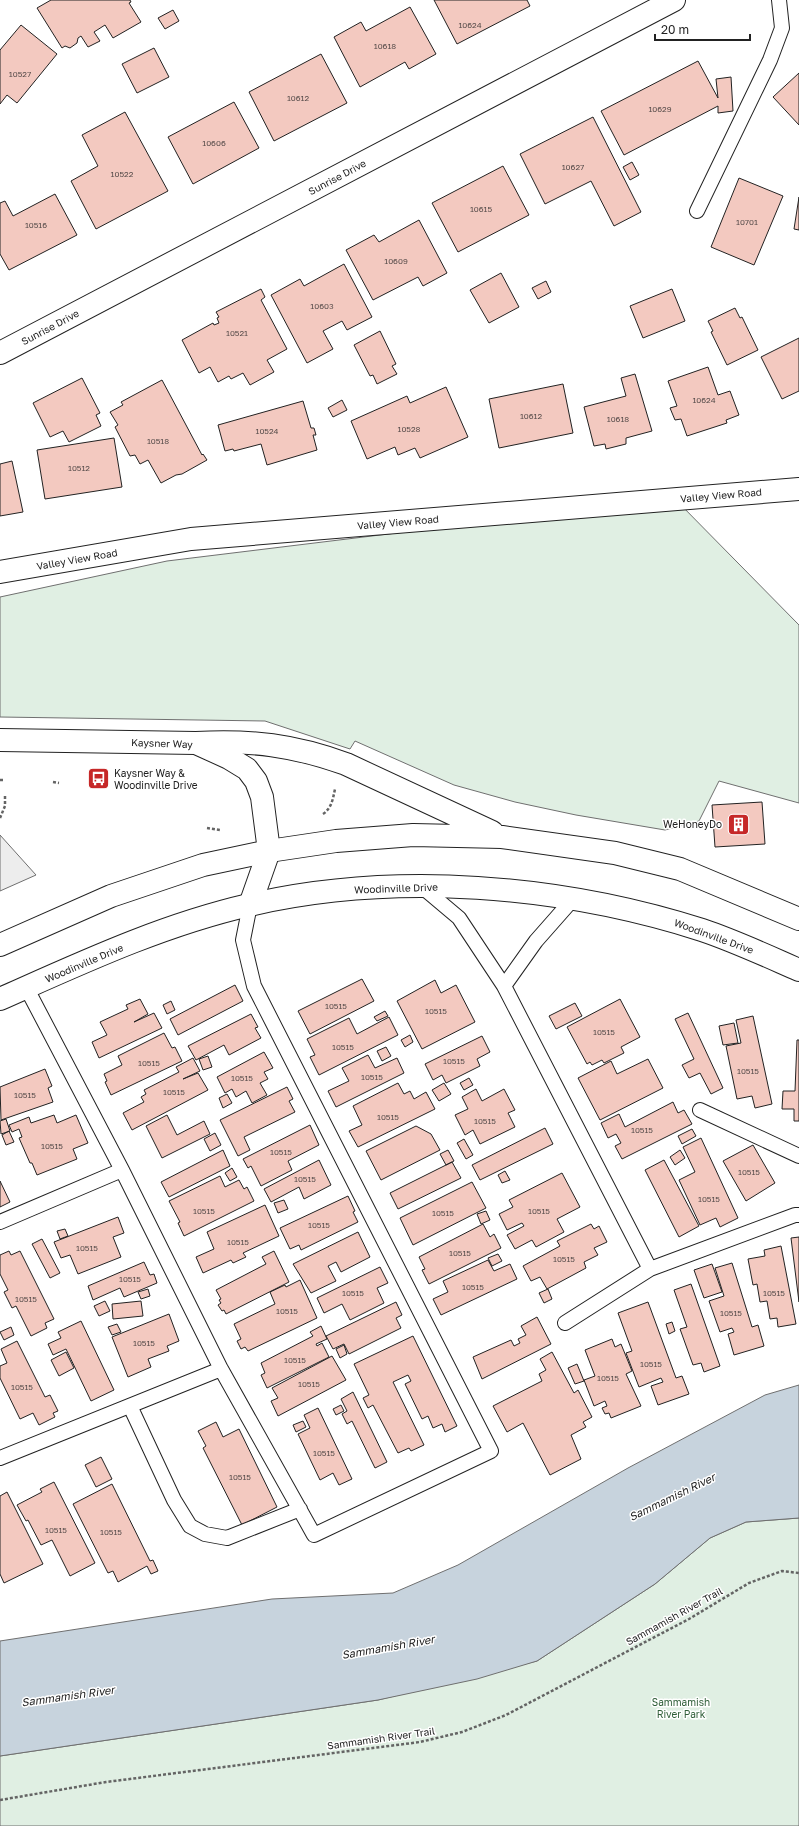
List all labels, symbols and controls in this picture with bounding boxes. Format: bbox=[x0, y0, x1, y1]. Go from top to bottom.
scale bar bbox=[655, 16, 750, 42]
house number: 10624 bbox=[458, 20, 482, 30]
text: 20 m bbox=[661, 22, 689, 37]
house number: 10618 bbox=[374, 41, 396, 51]
house number: 10527 bbox=[9, 69, 31, 79]
house number: 10612 bbox=[287, 93, 309, 103]
house number: 10629 bbox=[648, 104, 672, 114]
house number: 10606 bbox=[202, 138, 226, 148]
street label: Sunrise Drive bbox=[306, 157, 368, 197]
house number: 10627 bbox=[562, 162, 584, 172]
house number: 10522 bbox=[111, 169, 134, 179]
house number: 10615 bbox=[470, 204, 492, 214]
house number: 10701 bbox=[736, 217, 758, 227]
house number: 10516 bbox=[25, 220, 47, 230]
house number: 10609 bbox=[384, 256, 408, 266]
house number: 10603 bbox=[310, 301, 334, 311]
street label: Sunrise Drive bbox=[19, 307, 81, 347]
house number: 10521 bbox=[226, 328, 248, 338]
house number: 10624 bbox=[692, 395, 716, 405]
house number: 10612 bbox=[520, 411, 542, 421]
house number: 10618 bbox=[607, 414, 629, 424]
house number: 10528 bbox=[398, 424, 421, 434]
house number: 10524 bbox=[256, 426, 279, 436]
house number: 10518 bbox=[147, 436, 169, 446]
house number: 10512 bbox=[68, 463, 90, 473]
street label: Valley View Road bbox=[680, 485, 762, 505]
street label: Valley View Road bbox=[357, 512, 439, 532]
street label: Valley View Road bbox=[36, 546, 118, 572]
street label: Kaysner Way bbox=[131, 736, 193, 750]
bus stop icon: Kaysner Way & Woodinville Drive bbox=[85, 766, 111, 792]
place label: Kaysner Way & Woodinville Drive bbox=[114, 767, 198, 791]
building icon: WeHoneyDo bbox=[725, 811, 751, 837]
place label: WeHoneyDo bbox=[663, 818, 722, 830]
street label: Woodinville Drive bbox=[354, 881, 438, 895]
street label: Woodinville Drive bbox=[673, 916, 756, 956]
street label: Woodinville Drive bbox=[43, 941, 125, 985]
house number: 10515 bbox=[325, 1001, 347, 1011]
house number: 10515 bbox=[425, 1006, 447, 1016]
house number: 10515 bbox=[593, 1027, 615, 1037]
house number: 10515 bbox=[332, 1042, 354, 1052]
house number: 10515 bbox=[443, 1056, 465, 1066]
house number: 10515 bbox=[138, 1058, 160, 1068]
house number: 10515 bbox=[737, 1066, 759, 1076]
house number: 10515 bbox=[361, 1072, 383, 1082]
house number: 10515 bbox=[231, 1073, 253, 1083]
house number: 10515 bbox=[163, 1087, 185, 1097]
house number: 10515 bbox=[14, 1090, 36, 1100]
house number: 10515 bbox=[377, 1112, 399, 1122]
house number: 10515 bbox=[474, 1116, 496, 1126]
house number: 10515 bbox=[631, 1125, 653, 1135]
house number: 10515 bbox=[41, 1141, 63, 1151]
house number: 10515 bbox=[270, 1147, 292, 1157]
house number: 10515 bbox=[738, 1167, 760, 1177]
house number: 10515 bbox=[294, 1174, 316, 1184]
house number: 10515 bbox=[698, 1194, 720, 1204]
house number: 10515 bbox=[193, 1206, 215, 1216]
house number: 10515 bbox=[528, 1206, 550, 1216]
house number: 10515 bbox=[432, 1208, 454, 1218]
house number: 10515 bbox=[308, 1220, 330, 1230]
house number: 10515 bbox=[227, 1237, 249, 1247]
house number: 10515 bbox=[76, 1243, 98, 1253]
house number: 10515 bbox=[449, 1248, 471, 1258]
house number: 10515 bbox=[553, 1254, 575, 1264]
house number: 10515 bbox=[119, 1274, 141, 1284]
house number: 10515 bbox=[462, 1282, 484, 1292]
house number: 10515 bbox=[342, 1288, 364, 1298]
house number: 10515 bbox=[763, 1288, 785, 1298]
house number: 10515 bbox=[15, 1294, 37, 1304]
house number: 10515 bbox=[276, 1306, 298, 1316]
house number: 10515 bbox=[720, 1308, 742, 1318]
house number: 10515 bbox=[133, 1338, 155, 1348]
house number: 10515 bbox=[284, 1355, 306, 1365]
house number: 10515 bbox=[640, 1359, 662, 1369]
house number: 10515 bbox=[597, 1373, 619, 1383]
house number: 10515 bbox=[298, 1379, 320, 1389]
house number: 10515 bbox=[11, 1382, 33, 1392]
house number: 10515 bbox=[313, 1448, 335, 1458]
water label: Sammamish River bbox=[627, 1469, 718, 1523]
house number: 10515 bbox=[229, 1472, 251, 1482]
house number: 10515 bbox=[45, 1525, 67, 1535]
house number: 10515 bbox=[100, 1527, 122, 1537]
street label: Sammamish River Trail bbox=[624, 1584, 724, 1648]
water label: Sammamish River bbox=[340, 1632, 437, 1661]
water label: Sammamish River bbox=[20, 1682, 117, 1708]
park label: Sammamish River Park bbox=[652, 1696, 710, 1720]
street label: Sammamish River Trail bbox=[326, 1725, 436, 1751]

